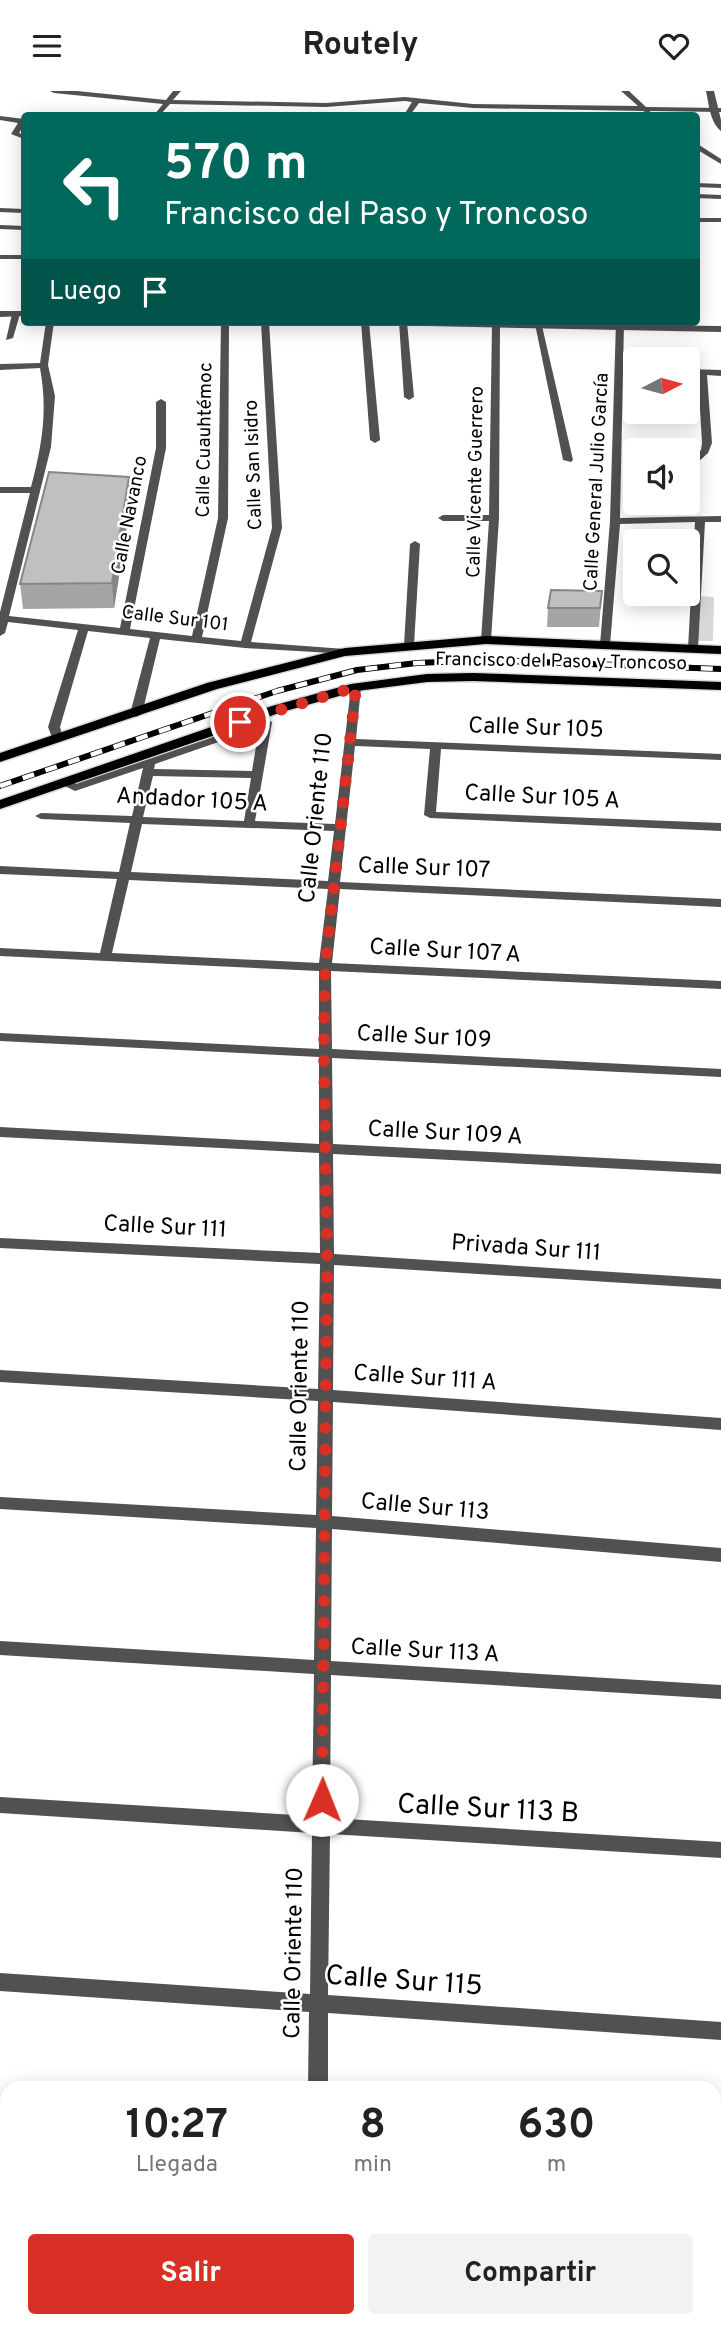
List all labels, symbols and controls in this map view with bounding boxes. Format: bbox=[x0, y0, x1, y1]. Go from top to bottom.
text: Routely bbox=[303, 26, 418, 66]
icon: menu bbox=[28, 27, 66, 65]
icon: heart bbox=[655, 27, 693, 65]
text: 570 m bbox=[164, 135, 308, 197]
icon: left bbox=[49, 140, 140, 231]
text: Francisco del Paso y Troncoso bbox=[164, 196, 588, 236]
icon: arrive bbox=[136, 273, 174, 311]
text: Luego bbox=[49, 276, 122, 309]
north arrow bbox=[623, 347, 700, 423]
map controls bbox=[623, 347, 700, 606]
street label: Calle Cuauhtémoc bbox=[192, 362, 218, 518]
street label: Calle General Julio García bbox=[579, 372, 615, 592]
street label: Calle Vicente Guerrero bbox=[462, 386, 490, 578]
street label: Calle San Isidro bbox=[240, 399, 268, 531]
button: sound bbox=[623, 438, 700, 515]
street label: Calle Navanco bbox=[107, 454, 153, 576]
button: search bbox=[623, 529, 700, 606]
street label: Calle Sur 101 bbox=[120, 601, 230, 637]
street label: Francisco del Paso y Troncoso bbox=[435, 648, 687, 676]
pin bbox=[210, 692, 270, 752]
icon: arrive bbox=[221, 703, 259, 741]
street label: Calle Sur 105 bbox=[468, 712, 604, 746]
street label: Calle Oriente 110 bbox=[294, 731, 340, 905]
street label: Calle Sur 105 A bbox=[463, 779, 621, 817]
street label: Andador 105 A bbox=[115, 783, 269, 819]
street label: Calle Sur 107 bbox=[357, 852, 491, 886]
street label: Calle Sur 107 A bbox=[368, 934, 522, 970]
street label: Calle Sur 109 bbox=[356, 1020, 492, 1056]
street label: Calle Sur 109 A bbox=[367, 1115, 523, 1153]
street label: Calle Sur 111 bbox=[102, 1210, 228, 1246]
street label: Privada Sur 111 bbox=[450, 1229, 602, 1269]
street label: Calle Oriente 110 bbox=[285, 1300, 317, 1472]
street label: Calle Sur 111 A bbox=[352, 1360, 498, 1398]
street label: Calle Sur 113 bbox=[359, 1488, 491, 1528]
street label: Calle Sur 113 A bbox=[350, 1634, 500, 1670]
position arrow bbox=[285, 1763, 359, 1837]
street label: Calle Sur 113 B bbox=[396, 1787, 580, 1833]
street label: Calle Oriente 110 bbox=[279, 1867, 311, 2039]
street label: Calle Sur 115 bbox=[324, 1959, 484, 2005]
text: 10:27 bbox=[126, 2100, 228, 2153]
text: 8 bbox=[360, 2100, 386, 2153]
text: 630 bbox=[517, 2100, 595, 2153]
text: Llegada bbox=[136, 2151, 218, 2180]
text: min bbox=[354, 2151, 392, 2180]
text: m bbox=[547, 2151, 566, 2180]
button: Salir bbox=[28, 2234, 354, 2314]
button: Compartir bbox=[368, 2234, 693, 2314]

